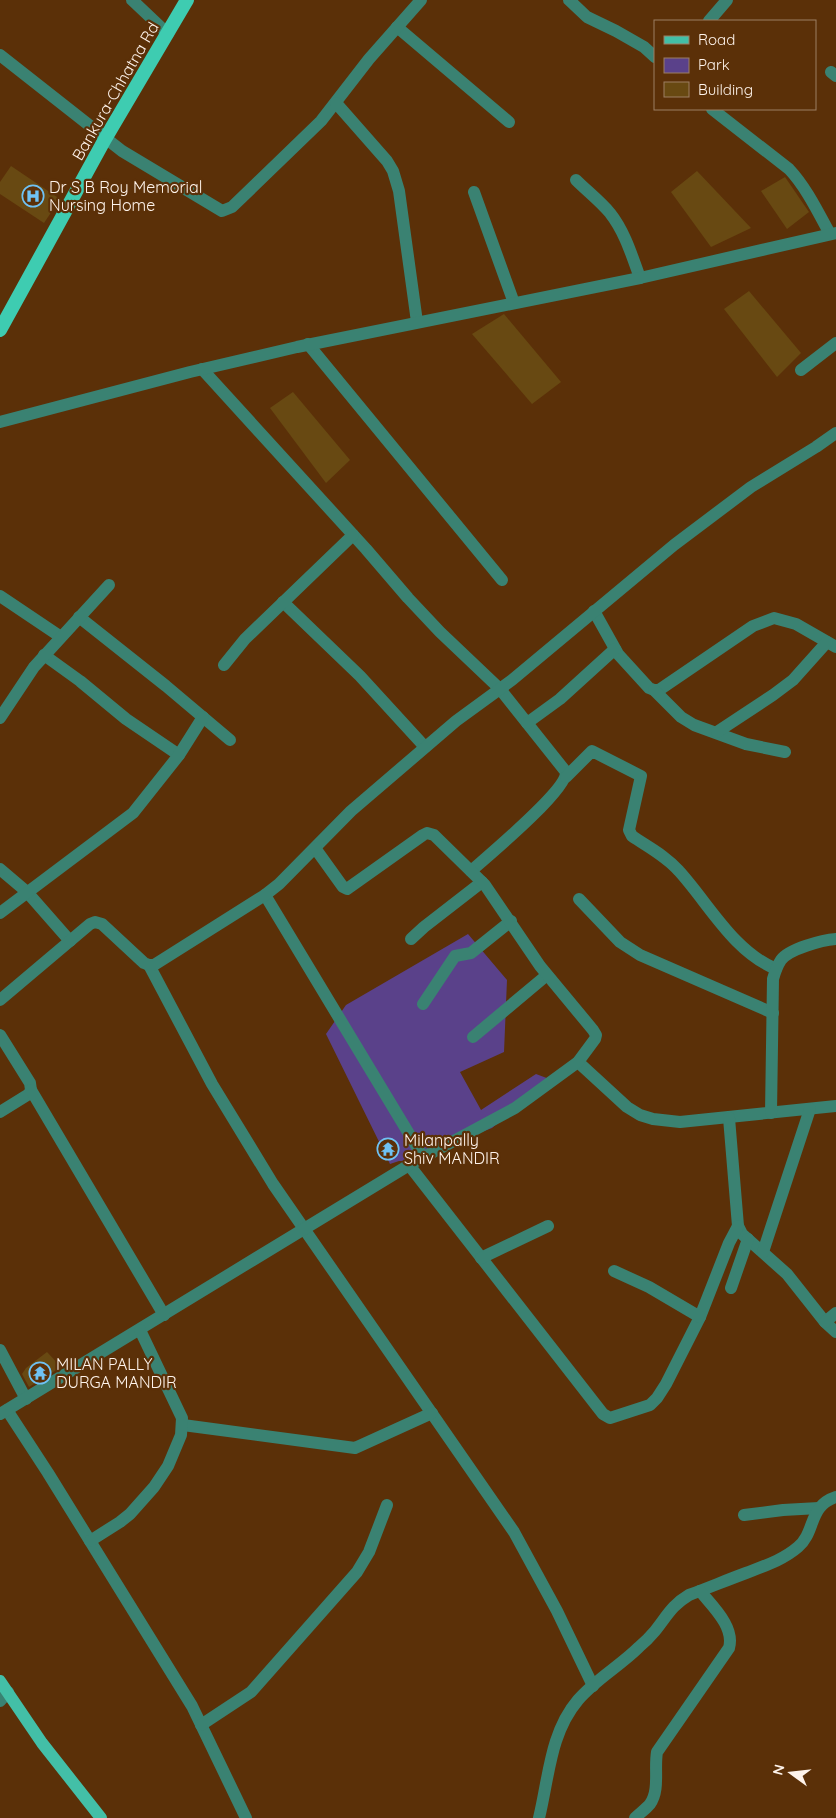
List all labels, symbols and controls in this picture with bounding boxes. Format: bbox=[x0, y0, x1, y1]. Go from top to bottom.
street label: Bankura-Chhatna Rd bbox=[67, 18, 163, 164]
legend bbox=[654, 20, 816, 110]
text: Road bbox=[698, 30, 735, 49]
text: Park bbox=[698, 55, 730, 74]
text: Building bbox=[698, 80, 753, 99]
place label: Dr S B Roy Memorial Nursing Home bbox=[49, 177, 202, 215]
hospital icon: Dr S B Roy Memorial Nursing Home bbox=[21, 184, 45, 208]
place label: Milanpally Shiv MANDIR bbox=[404, 1130, 500, 1168]
temple icon: Milanpally Shiv MANDIR bbox=[376, 1137, 400, 1161]
place label: MILAN PALLY DURGA MANDIR bbox=[56, 1354, 177, 1392]
temple icon: MILAN PALLY DURGA MANDIR bbox=[28, 1361, 52, 1385]
north arrow bbox=[766, 1748, 816, 1798]
text: N bbox=[768, 1762, 788, 1777]

